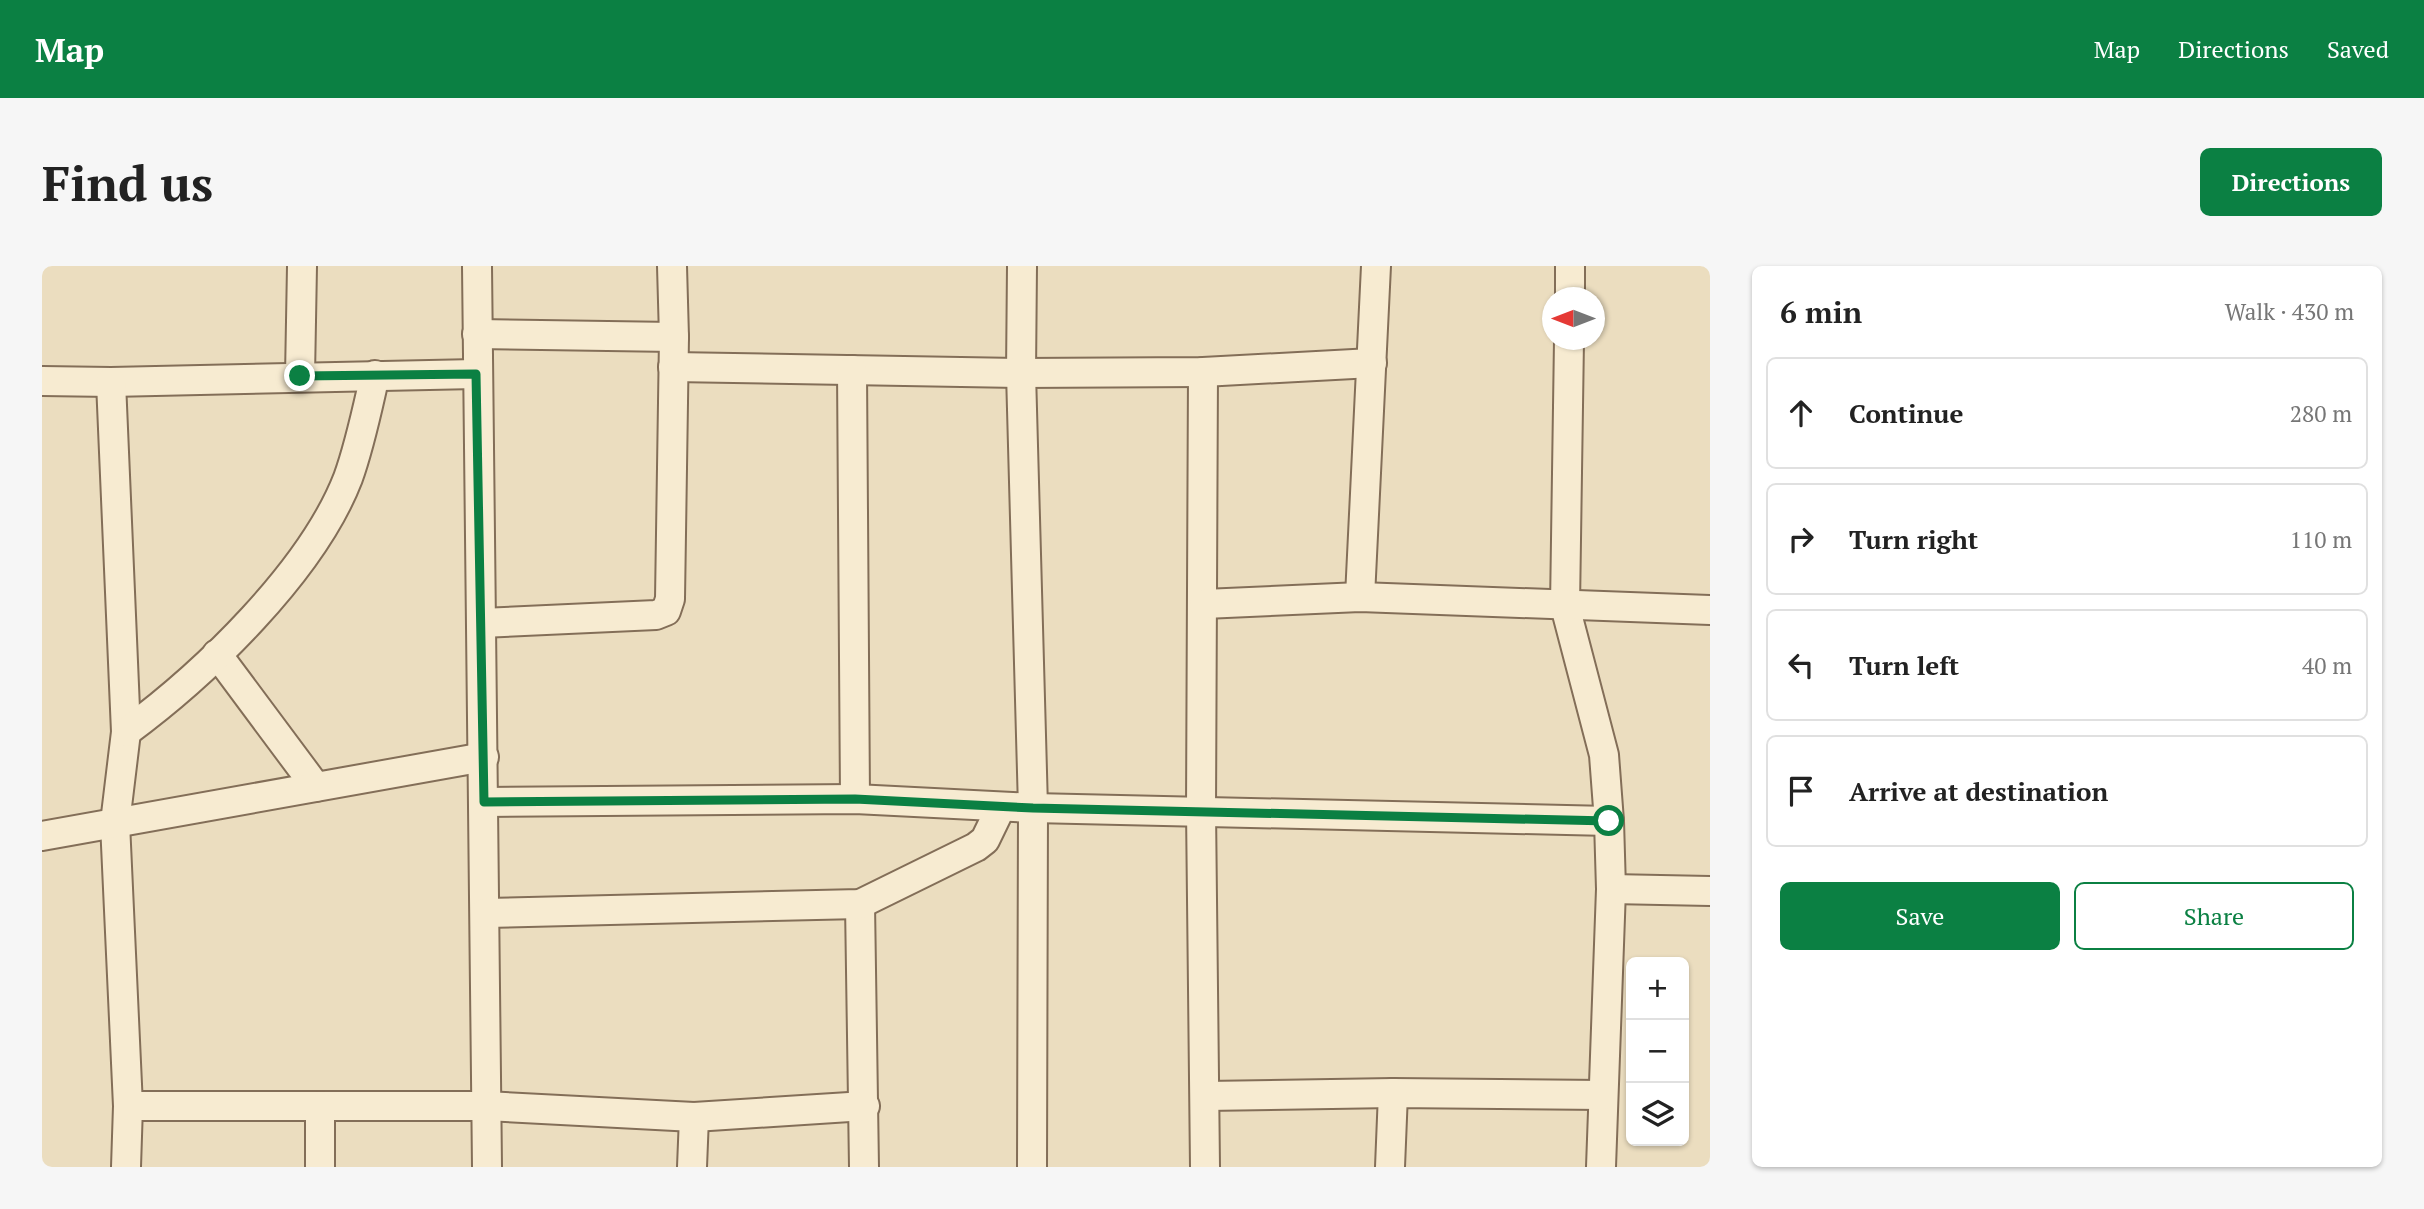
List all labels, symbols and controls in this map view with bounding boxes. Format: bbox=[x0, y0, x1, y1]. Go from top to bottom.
text: Map bbox=[35, 28, 104, 71]
text: Map bbox=[2094, 33, 2140, 65]
text: Directions bbox=[2178, 33, 2289, 65]
text: Saved bbox=[2327, 33, 2389, 65]
button: Directions bbox=[2200, 148, 2382, 216]
text: Find us bbox=[42, 150, 213, 215]
north arrow bbox=[1542, 287, 1605, 350]
text: 6 min bbox=[1780, 292, 1862, 332]
text: Walk · 430 m bbox=[2225, 296, 2354, 327]
route end bbox=[284, 360, 315, 391]
icon: ahead bbox=[1782, 394, 1820, 432]
text: Continue bbox=[1849, 396, 1963, 430]
text: 280 m bbox=[2290, 398, 2352, 429]
icon: right bbox=[1782, 520, 1820, 558]
text: Turn right bbox=[1849, 522, 1978, 556]
text: 110 m bbox=[2290, 524, 2352, 555]
icon: left bbox=[1782, 646, 1820, 684]
text: Turn left bbox=[1849, 648, 1959, 682]
text: 40 m bbox=[2302, 650, 2352, 681]
icon: arrive bbox=[1782, 772, 1820, 810]
text: Arrive at destination bbox=[1849, 774, 2108, 808]
route start bbox=[1593, 805, 1624, 836]
button: Save bbox=[1780, 882, 2060, 950]
button: Share bbox=[2074, 882, 2354, 950]
map controls bbox=[1626, 957, 1689, 1146]
button: + bbox=[1626, 957, 1689, 1020]
button: − bbox=[1626, 1020, 1689, 1083]
button: layers bbox=[1626, 1083, 1689, 1146]

